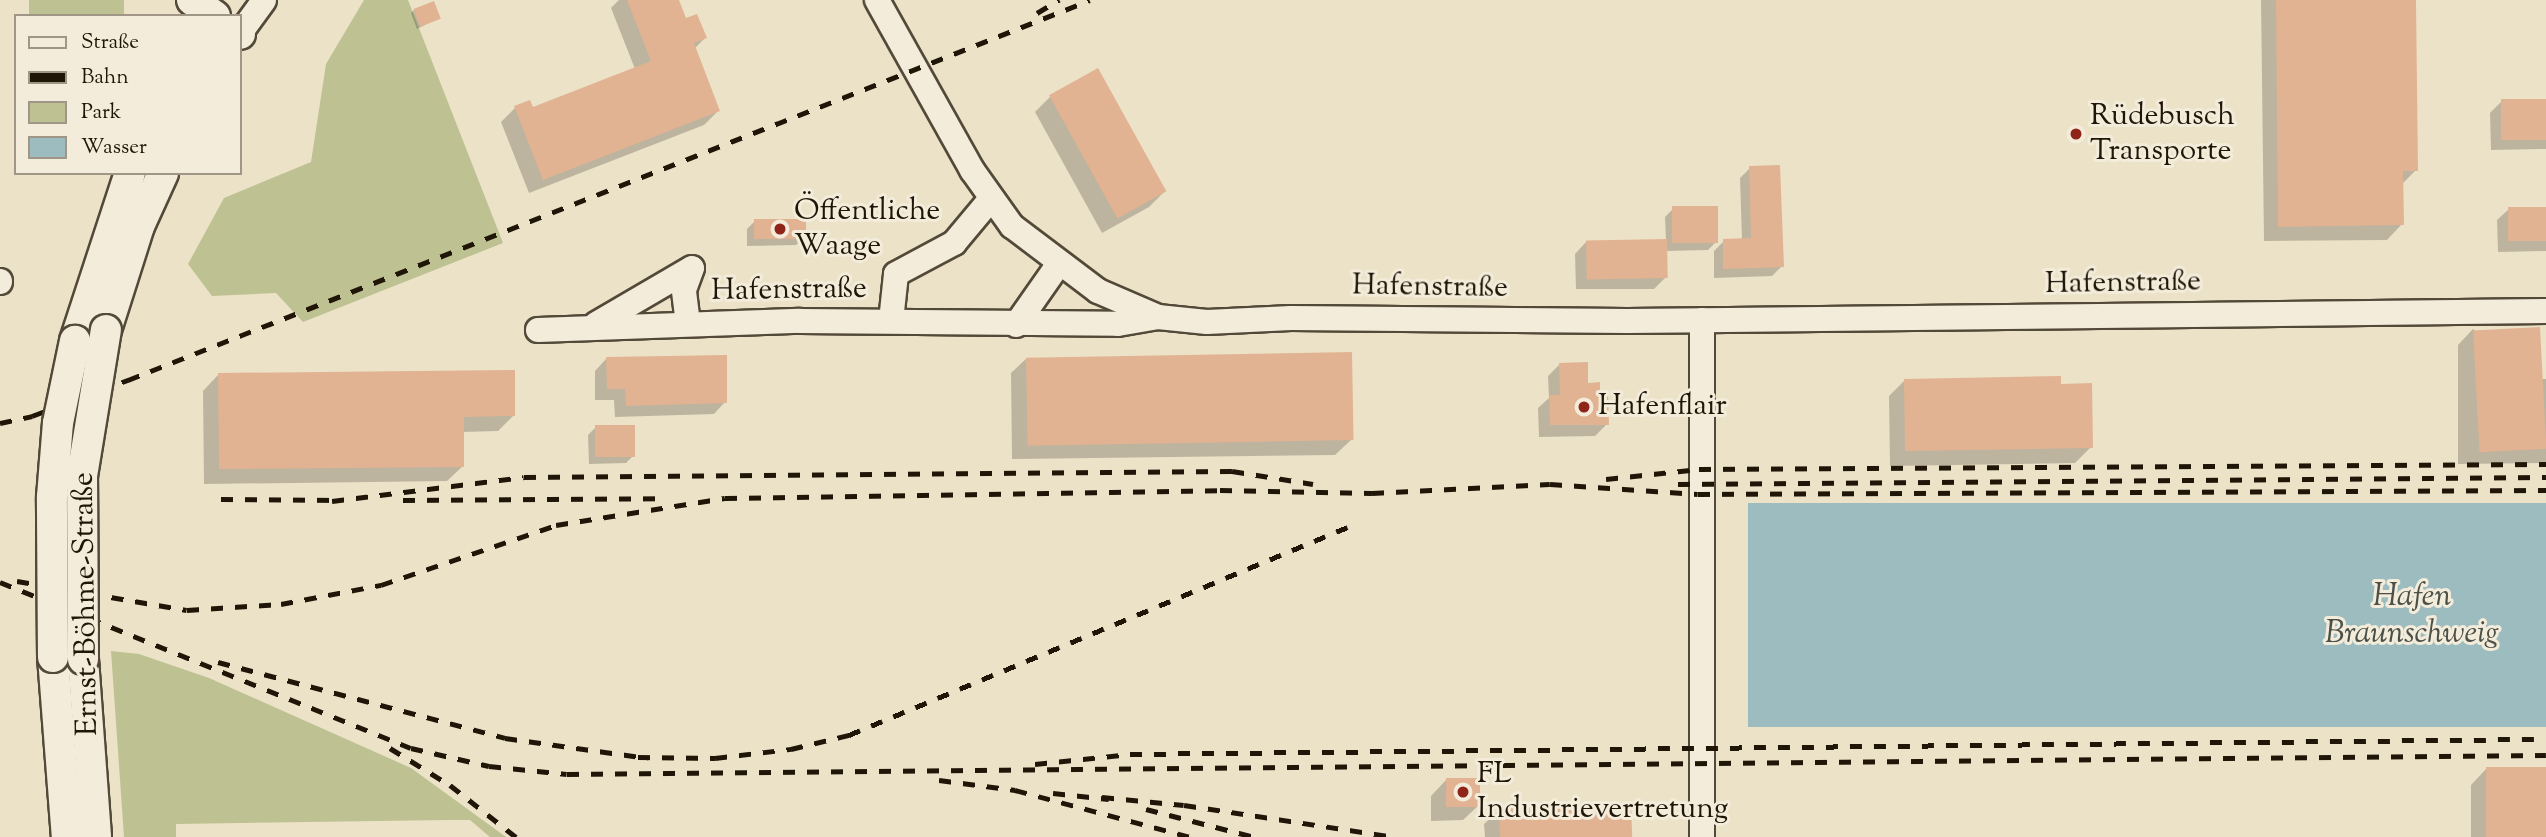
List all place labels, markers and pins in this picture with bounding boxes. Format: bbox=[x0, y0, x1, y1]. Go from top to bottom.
place label: Rüdebusch Transporte bbox=[2090, 99, 2235, 170]
marker: Rüdebusch Transporte bbox=[2068, 126, 2084, 142]
place label: Öffentliche Waage bbox=[794, 194, 940, 264]
marker: Öffentliche Waage bbox=[772, 221, 788, 237]
place label: Hafenflair bbox=[1598, 389, 1727, 425]
marker: Hafenflair bbox=[1576, 399, 1592, 415]
place label: FL Industrievertretung bbox=[1477, 757, 1728, 828]
marker: FL Industrievertretung bbox=[1455, 784, 1471, 800]

